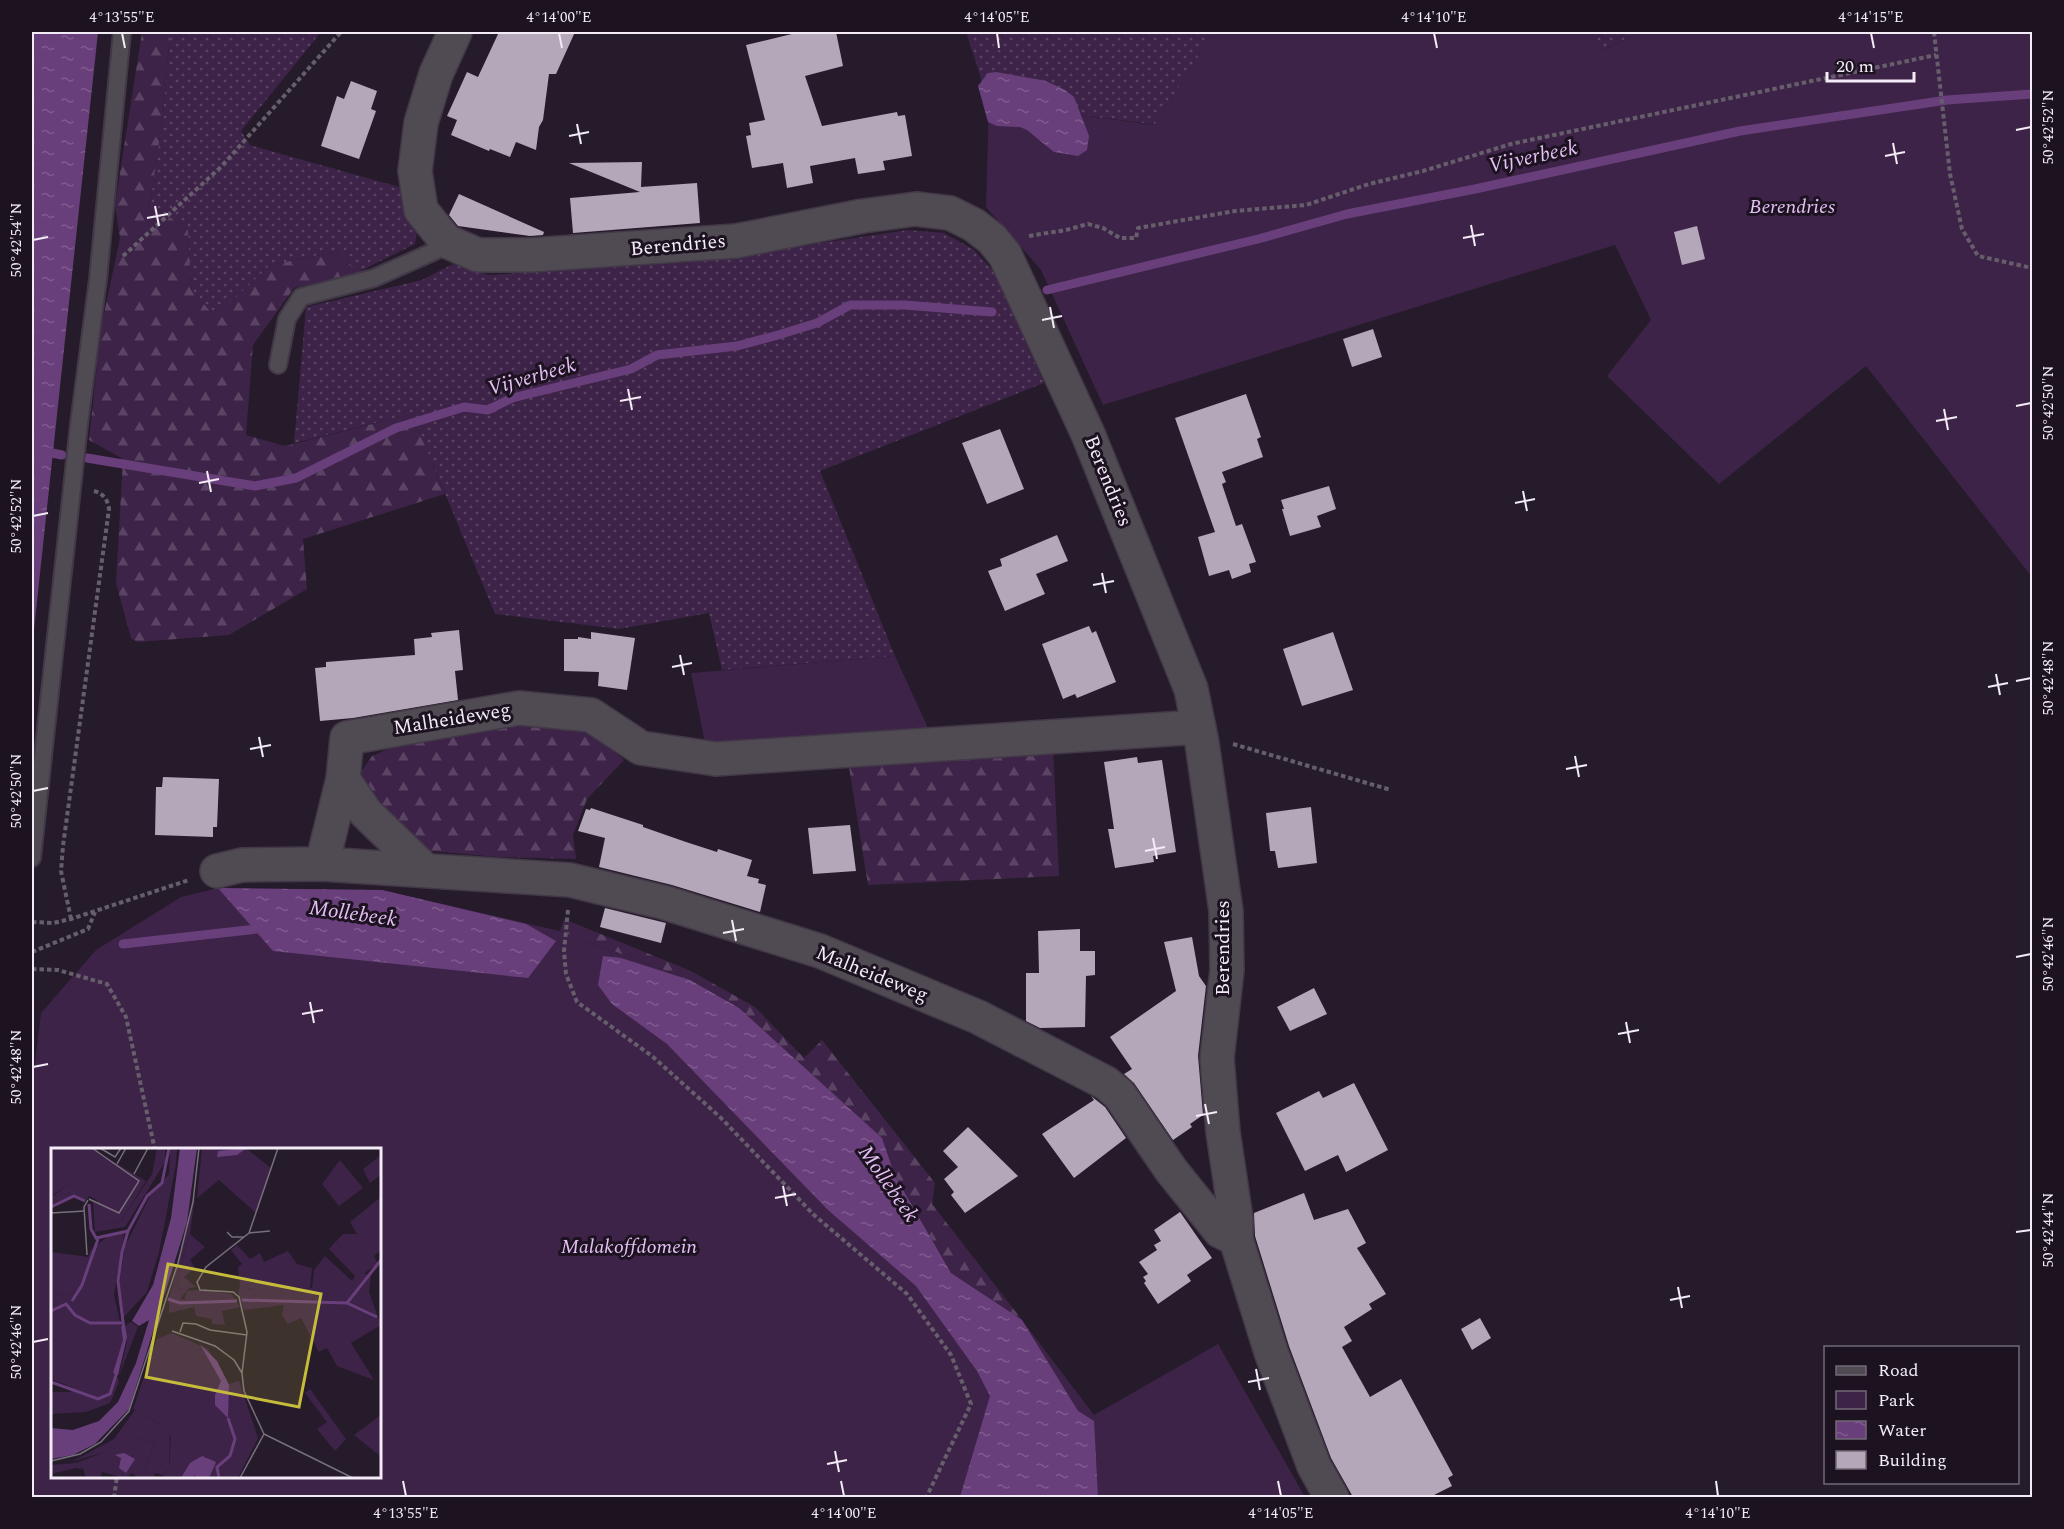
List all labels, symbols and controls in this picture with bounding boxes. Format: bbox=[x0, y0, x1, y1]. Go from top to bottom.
text: 4°13'55"E bbox=[89, 6, 155, 29]
text: 4°14'00"E bbox=[526, 6, 592, 29]
text: 4°14'05"E bbox=[964, 6, 1030, 29]
text: 4°14'10"E bbox=[1401, 6, 1467, 29]
text: 4°14'15"E bbox=[1838, 6, 1904, 29]
scale bar bbox=[1827, 45, 1914, 83]
text: 20 m bbox=[1836, 53, 1874, 80]
text: 50°42'52"N bbox=[2037, 89, 2060, 165]
water label: Vijverbeek bbox=[1485, 132, 1581, 182]
park label: Berendries bbox=[1749, 192, 1835, 222]
text: 50°42'54"N bbox=[5, 202, 28, 278]
street label: Berendries bbox=[629, 226, 727, 264]
water label: Vijverbeek bbox=[484, 349, 580, 405]
text: 50°42'50"N bbox=[2037, 365, 2060, 441]
street label: Berendries bbox=[1076, 431, 1140, 531]
text: 50°42'52"N bbox=[5, 478, 28, 554]
text: 50°42'48"N bbox=[2037, 640, 2060, 716]
street label: Malheideweg bbox=[391, 695, 513, 743]
text: 50°42'50"N bbox=[5, 753, 28, 829]
water label: Mollebeek bbox=[307, 892, 399, 936]
street label: Berendries bbox=[1208, 900, 1238, 996]
text: 50°42'46"N bbox=[2037, 916, 2060, 992]
street label: Malheideweg bbox=[811, 938, 933, 1010]
text: 50°42'48"N bbox=[5, 1029, 28, 1105]
water label: Mollebeek bbox=[850, 1139, 927, 1230]
inset map bbox=[51, 1148, 381, 1478]
text: 50°42'44"N bbox=[2037, 1192, 2060, 1268]
park label: Malakoffdomein bbox=[561, 1232, 698, 1262]
text: 50°42'46"N bbox=[5, 1304, 28, 1380]
legend bbox=[1824, 1346, 2019, 1484]
text: Road bbox=[1878, 1357, 1919, 1384]
text: Park bbox=[1878, 1387, 1915, 1414]
text: Water bbox=[1878, 1417, 1926, 1444]
text: Building bbox=[1878, 1447, 1947, 1474]
text: 4°13'55"E bbox=[373, 1502, 439, 1525]
text: 4°14'00"E bbox=[811, 1502, 877, 1525]
text: 4°14'05"E bbox=[1248, 1502, 1314, 1525]
text: 4°14'10"E bbox=[1685, 1502, 1751, 1525]

